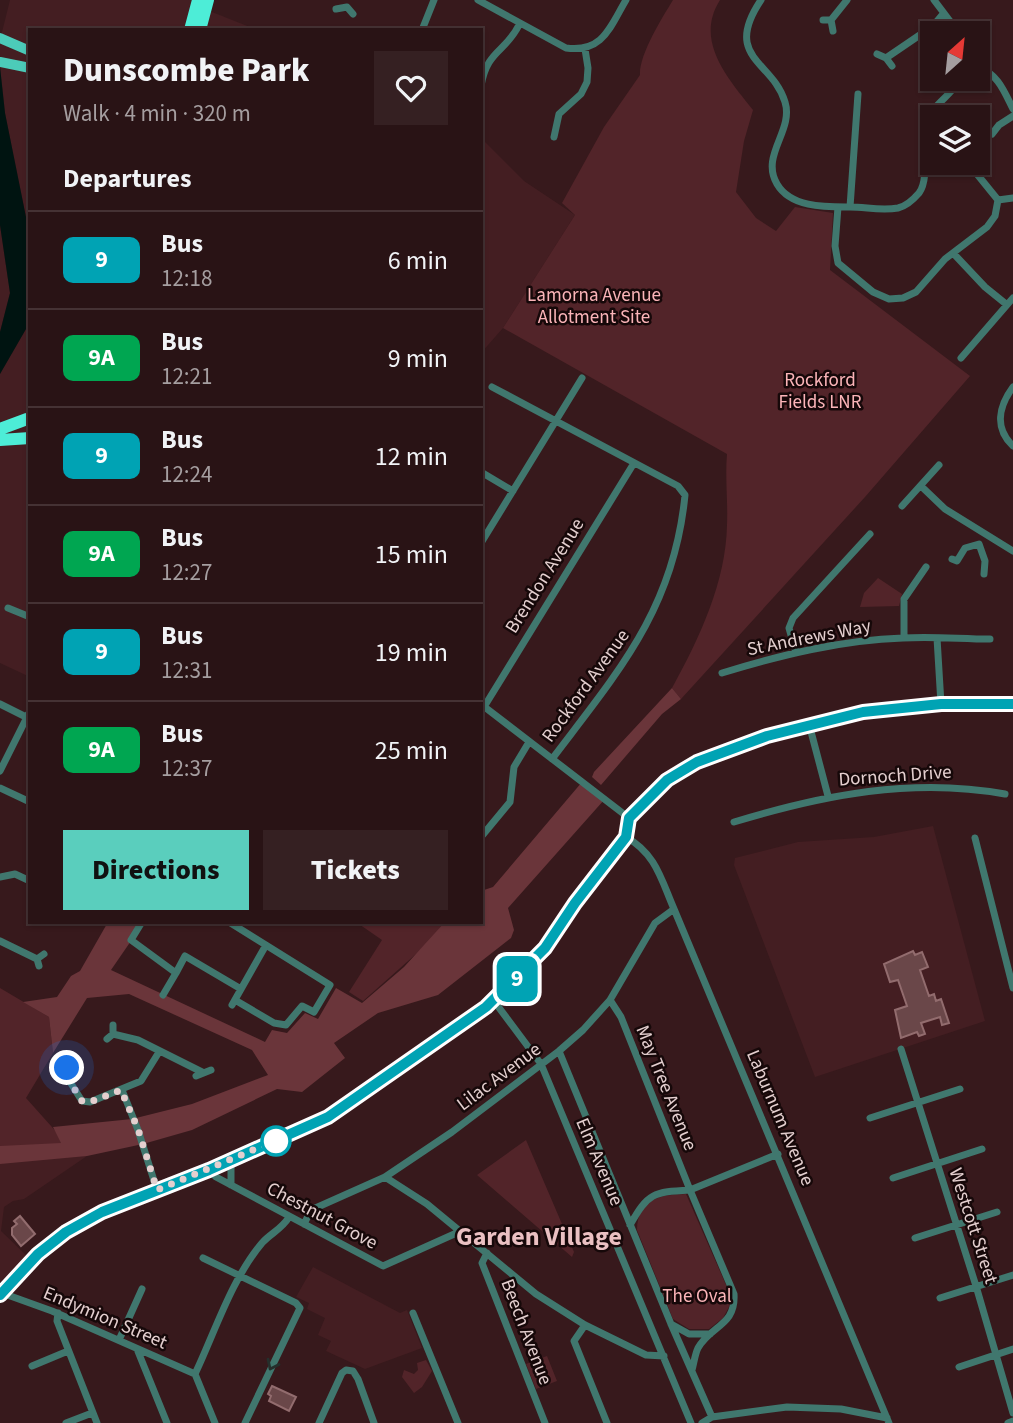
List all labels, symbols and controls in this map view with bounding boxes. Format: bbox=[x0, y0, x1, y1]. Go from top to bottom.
north arrow bbox=[920, 21, 990, 91]
map controls bbox=[920, 21, 990, 175]
text: Dunscombe Park bbox=[63, 47, 309, 94]
button: heart bbox=[374, 51, 448, 125]
text: Walk · 4 min · 320 m bbox=[63, 97, 251, 130]
button: layers bbox=[920, 105, 990, 175]
text: Departures bbox=[63, 160, 191, 197]
text: Bus bbox=[161, 225, 203, 262]
text: 9 bbox=[95, 242, 108, 277]
text: 6 min bbox=[388, 242, 448, 279]
text: 12:18 bbox=[161, 262, 212, 295]
park label: Lamorna Avenue Allotment Site bbox=[527, 282, 661, 331]
text: Bus bbox=[161, 323, 203, 360]
text: 9A bbox=[88, 340, 115, 375]
text: 9 min bbox=[388, 340, 448, 377]
text: 12:21 bbox=[161, 360, 212, 393]
park label: Rockford Fields LNR bbox=[779, 367, 862, 416]
text: Bus bbox=[161, 421, 203, 458]
text: 9 bbox=[95, 438, 108, 473]
text: 12 min bbox=[375, 438, 448, 475]
text: 12:24 bbox=[161, 458, 212, 491]
street label: Brendon Avenue bbox=[499, 513, 591, 639]
text: Bus bbox=[161, 519, 203, 556]
text: 9A bbox=[88, 536, 115, 571]
text: 15 min bbox=[375, 536, 448, 573]
text: 12:27 bbox=[161, 556, 212, 589]
street label: St Andrews Way bbox=[745, 613, 873, 663]
text: Bus bbox=[161, 617, 203, 654]
street label: Rockford Avenue bbox=[536, 624, 636, 748]
text: 9 bbox=[95, 634, 108, 669]
text: 19 min bbox=[375, 634, 448, 671]
text: 12:31 bbox=[161, 654, 212, 687]
text: Bus bbox=[161, 715, 203, 752]
text: 9A bbox=[88, 732, 115, 767]
text: 25 min bbox=[375, 732, 448, 769]
text: 12:37 bbox=[161, 752, 212, 785]
street label: Dornoch Drive bbox=[838, 759, 952, 793]
button: Directions bbox=[63, 830, 249, 910]
button: Tickets bbox=[263, 830, 448, 910]
line badge: 9 bbox=[494, 956, 540, 1002]
text: 9 bbox=[511, 961, 523, 996]
street label: May Tree Avenue bbox=[629, 1021, 703, 1155]
street label: Lilac Avenue bbox=[451, 1036, 547, 1118]
street label: Laburnum Avenue bbox=[739, 1046, 821, 1190]
your location bbox=[49, 1050, 84, 1085]
street label: Elm Avenue bbox=[568, 1114, 630, 1210]
unlabelled marker bbox=[261, 1126, 291, 1156]
street label: Westcott Street bbox=[942, 1165, 1005, 1288]
street label: Chestnut Grove bbox=[262, 1175, 382, 1257]
district label: Garden Village bbox=[456, 1218, 622, 1255]
street label: Beech Avenue bbox=[493, 1275, 559, 1389]
street label: Endymion Street bbox=[39, 1280, 172, 1357]
park label: The Oval bbox=[662, 1283, 732, 1310]
one-way arrow bbox=[266, 1358, 280, 1370]

